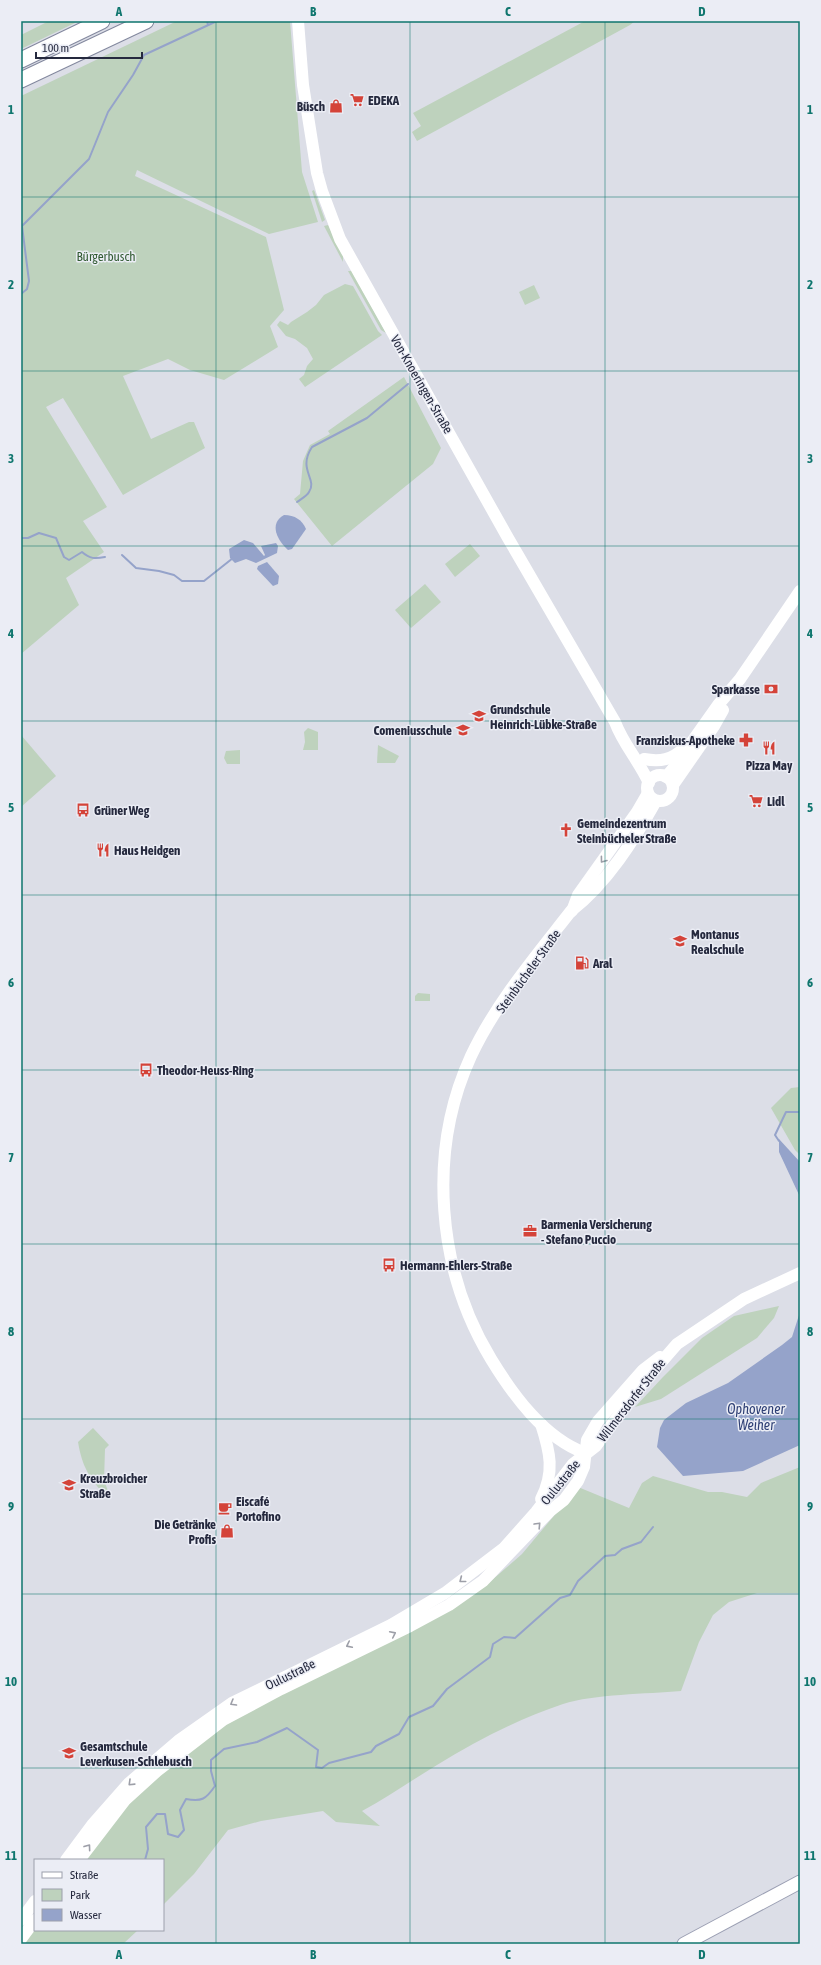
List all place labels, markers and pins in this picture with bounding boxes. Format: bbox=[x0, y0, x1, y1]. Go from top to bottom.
supermarket icon: EDEKA bbox=[349, 92, 365, 108]
place label: EDEKA bbox=[368, 93, 400, 108]
shop icon: Büsch bbox=[328, 98, 344, 114]
place label: Büsch bbox=[297, 99, 325, 114]
bank icon: Sparkasse bbox=[763, 681, 779, 697]
place label: Sparkasse bbox=[712, 682, 760, 697]
place label: Grundschule Heinrich-Lübke-Straße bbox=[490, 702, 597, 732]
school or university icon: Grundschule Heinrich-Lübke-Straße bbox=[471, 708, 487, 724]
school or university icon: Comeniusschule bbox=[455, 722, 471, 738]
place label: Comeniusschule bbox=[373, 723, 452, 738]
pharmacy icon: Franziskus-Apotheke bbox=[738, 732, 754, 748]
place label: Franziskus-Apotheke bbox=[636, 733, 735, 748]
restaurant icon: Pizza May bbox=[761, 740, 777, 756]
place label: Pizza May bbox=[746, 758, 793, 773]
supermarket icon: Lidl bbox=[748, 793, 764, 809]
place label: Lidl bbox=[767, 794, 785, 809]
bus stop icon: Grüner Weg bbox=[75, 802, 91, 818]
place label: Grüner Weg bbox=[94, 803, 150, 818]
place label: Gemeindezentrum Steinbücheler Straße bbox=[577, 816, 676, 846]
church icon: Gemeindezentrum Steinbücheler Straße bbox=[558, 822, 574, 838]
restaurant icon: Haus Heidgen bbox=[95, 842, 111, 858]
place label: Haus Heidgen bbox=[114, 843, 180, 858]
place label: Montanus Realschule bbox=[691, 927, 744, 957]
school or university icon: Montanus Realschule bbox=[672, 933, 688, 949]
fuel station icon: Aral bbox=[574, 955, 590, 971]
place label: Aral bbox=[592, 956, 613, 971]
bus stop icon: Theodor-Heuss-Ring bbox=[138, 1062, 154, 1078]
place label: Theodor-Heuss-Ring bbox=[157, 1063, 254, 1078]
place label: Barmenia Versicherung - Stefano Puccio bbox=[541, 1217, 652, 1247]
office icon: Barmenia Versicherung - Stefano Puccio bbox=[522, 1223, 538, 1239]
bus stop icon: Hermann-Ehlers-Straße bbox=[381, 1257, 397, 1273]
place label: Hermann-Ehlers-Straße bbox=[400, 1258, 512, 1273]
place label: Kreuzbroicher Straße bbox=[80, 1471, 148, 1501]
school or university icon: Kreuzbroicher Straße bbox=[61, 1477, 77, 1493]
place label: Eiscafé Portofino bbox=[236, 1494, 281, 1524]
cafe icon: Eiscafé Portofino bbox=[217, 1500, 233, 1516]
place label: Die Getränke Profis bbox=[154, 1517, 216, 1547]
shop icon: Die Getränke Profis bbox=[219, 1523, 235, 1539]
place label: Gesamtschule Leverkusen-Schlebusch bbox=[80, 1739, 192, 1769]
school or university icon: Gesamtschule Leverkusen-Schlebusch bbox=[61, 1745, 77, 1761]

